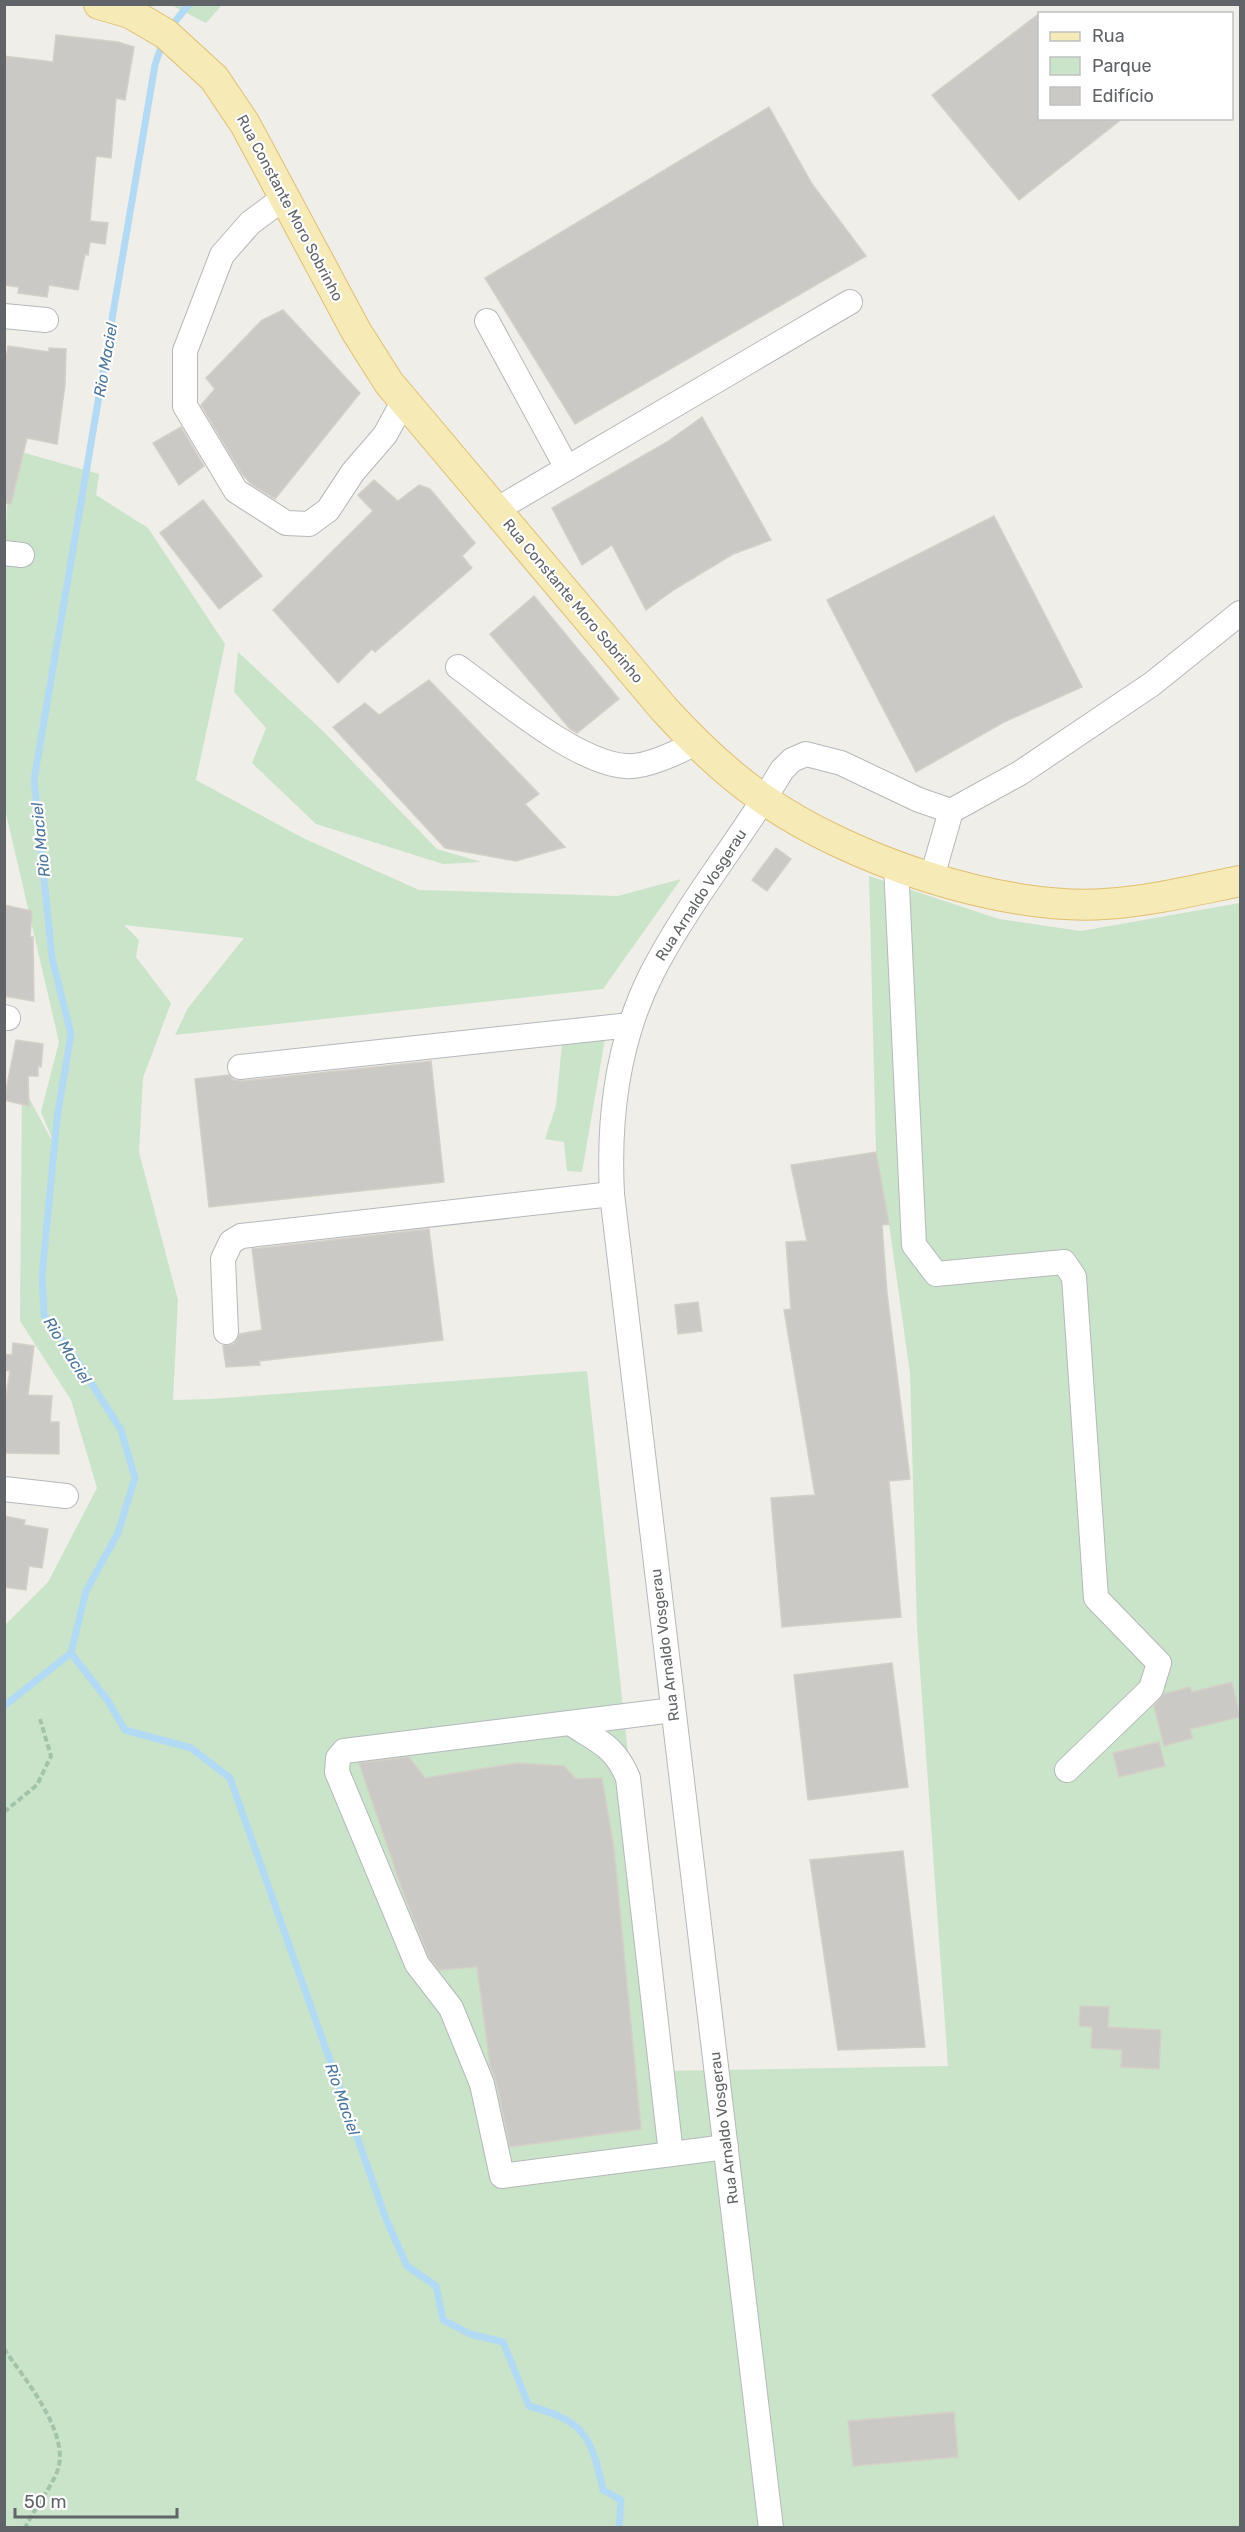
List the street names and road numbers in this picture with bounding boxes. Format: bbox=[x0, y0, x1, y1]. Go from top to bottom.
street label: Rua Constante Moro Sobrinho bbox=[233, 112, 347, 304]
street label: Rua Constante Moro Sobrinho bbox=[499, 515, 647, 687]
street label: Rua Arnaldo Vosgerau bbox=[652, 826, 750, 964]
street label: Rua Arnaldo Vosgerau bbox=[647, 1568, 683, 1722]
street label: Rua Arnaldo Vosgerau bbox=[706, 2051, 742, 2205]

